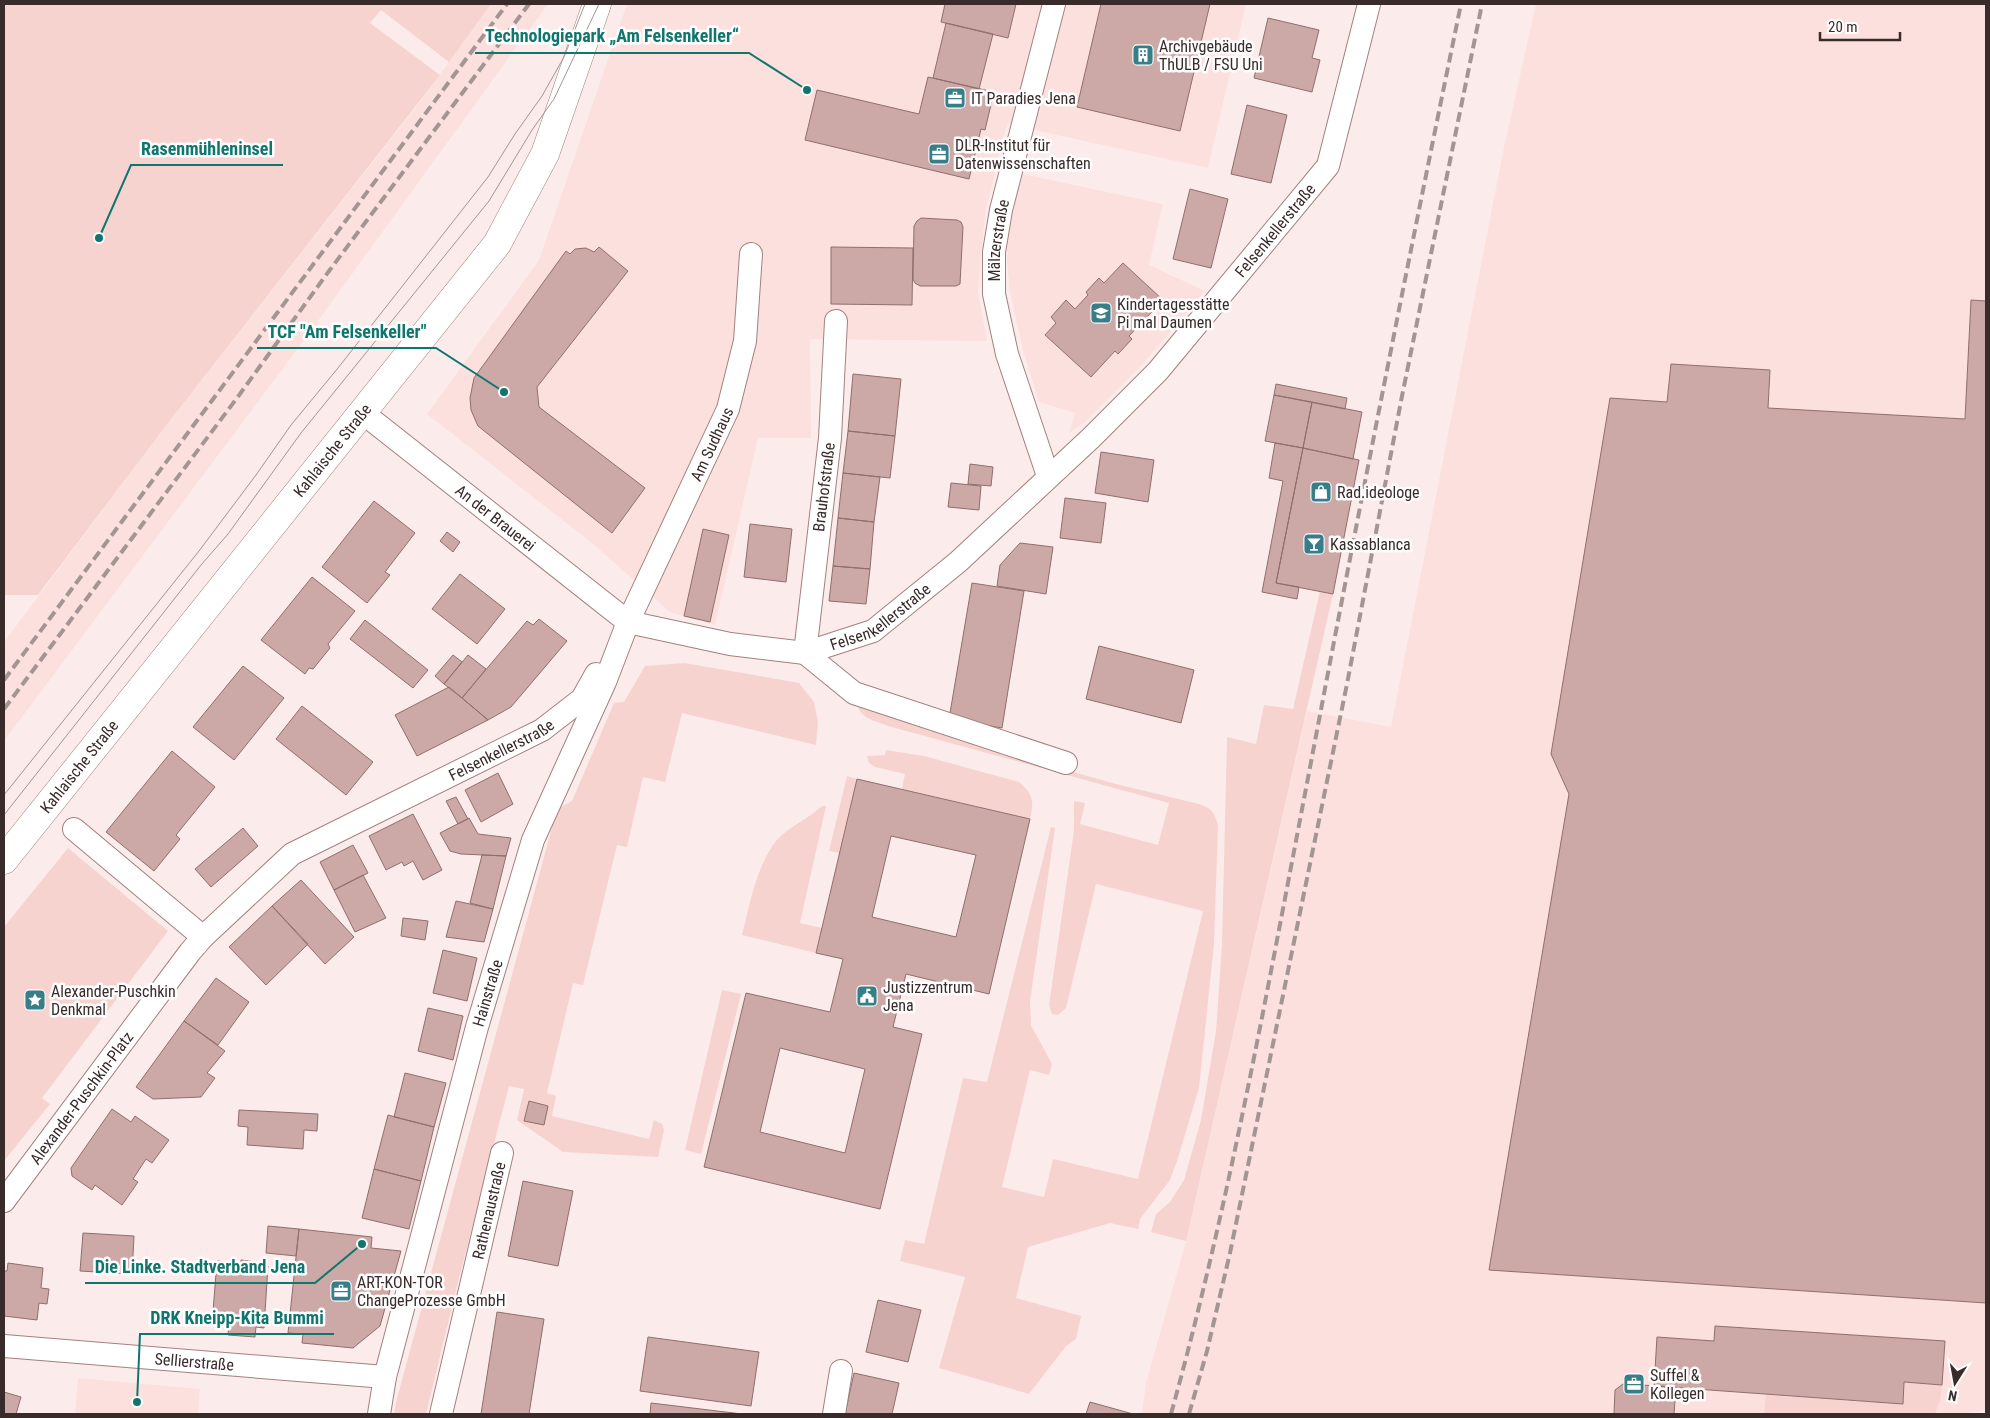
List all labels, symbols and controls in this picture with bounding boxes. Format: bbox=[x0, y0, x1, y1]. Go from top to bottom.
scale bar bbox=[1820, 10, 1900, 42]
text: 20 m bbox=[1828, 18, 1858, 36]
callout: Technologiepark „Am Felsenkeller“ bbox=[475, 20, 749, 53]
text: Technologiepark „Am Felsenkeller“ bbox=[485, 25, 739, 46]
place label: Archivgebäude ThULB / FSU Uni bbox=[1159, 37, 1263, 74]
building icon: Archivgebäude ThULB / FSU Uni bbox=[1131, 43, 1155, 67]
office icon: IT Paradies Jena bbox=[943, 86, 967, 110]
place label: IT Paradies Jena bbox=[971, 89, 1076, 108]
callout: Rasenmühleninsel bbox=[131, 132, 283, 165]
place label: DLR-Institut für Datenwissenschaften bbox=[955, 136, 1091, 173]
text: Rasenmühleninsel bbox=[141, 138, 273, 159]
office icon: DLR-Institut für Datenwissenschaften bbox=[927, 142, 951, 166]
street label: Felsenkellerstraße bbox=[1231, 179, 1319, 281]
street label: Mälzerstraße bbox=[985, 197, 1013, 282]
place label: Kindertagesstätte Pi mal Daumen bbox=[1117, 295, 1230, 332]
school or university icon: Kindertagesstätte Pi mal Daumen bbox=[1089, 301, 1113, 325]
callout: TCF "Am Felsenkeller" bbox=[257, 315, 436, 348]
text: TCF "Am Felsenkeller" bbox=[268, 321, 427, 342]
street label: Kahlaische Straße bbox=[289, 400, 375, 500]
street label: Am Sudhaus bbox=[686, 404, 737, 484]
street label: Brauhofstraße bbox=[809, 441, 839, 533]
street label: An der Brauerei bbox=[452, 480, 540, 555]
shop icon: Rad.ideologe bbox=[1309, 480, 1333, 504]
place label: Rad.ideologe bbox=[1337, 483, 1420, 502]
bar icon: Kassablanca bbox=[1302, 532, 1326, 556]
place label: Kassablanca bbox=[1330, 535, 1411, 554]
street label: Felsenkellerstraße bbox=[828, 579, 934, 654]
street label: Felsenkellerstraße bbox=[445, 715, 558, 784]
street label: Kahlaische Straße bbox=[36, 716, 122, 817]
street label: Hainstraße bbox=[468, 957, 506, 1029]
place label: Justizzentrum Jena bbox=[883, 978, 973, 1015]
place label: Alexander-Puschkin Denkmal bbox=[51, 982, 176, 1019]
public building icon: Justizzentrum Jena bbox=[855, 984, 879, 1008]
place icon: Alexander-Puschkin Denkmal bbox=[23, 988, 47, 1012]
street label: Alexander-Puschkin-Platz bbox=[25, 1028, 137, 1168]
street label: Rathenaustraße bbox=[468, 1160, 509, 1261]
callout: Die Linke. Stadtverband Jena bbox=[85, 1250, 315, 1283]
text: Die Linke. Stadtverband Jena bbox=[95, 1256, 305, 1277]
place label: ART-KON-TOR ChangeProzesse GmbH bbox=[357, 1273, 506, 1310]
office icon: ART-KON-TOR ChangeProzesse GmbH bbox=[329, 1279, 353, 1303]
callout: DRK Kneipp-Kita Bummi bbox=[140, 1301, 334, 1334]
text: DRK Kneipp-Kita Bummi bbox=[150, 1307, 324, 1328]
street label: Sellierstraße bbox=[154, 1349, 235, 1374]
north arrow bbox=[1930, 1358, 1980, 1408]
place label: Suffel & Kollegen bbox=[1650, 1366, 1705, 1403]
office icon: Suffel & Kollegen bbox=[1622, 1372, 1646, 1396]
text: N bbox=[1947, 1387, 1958, 1404]

